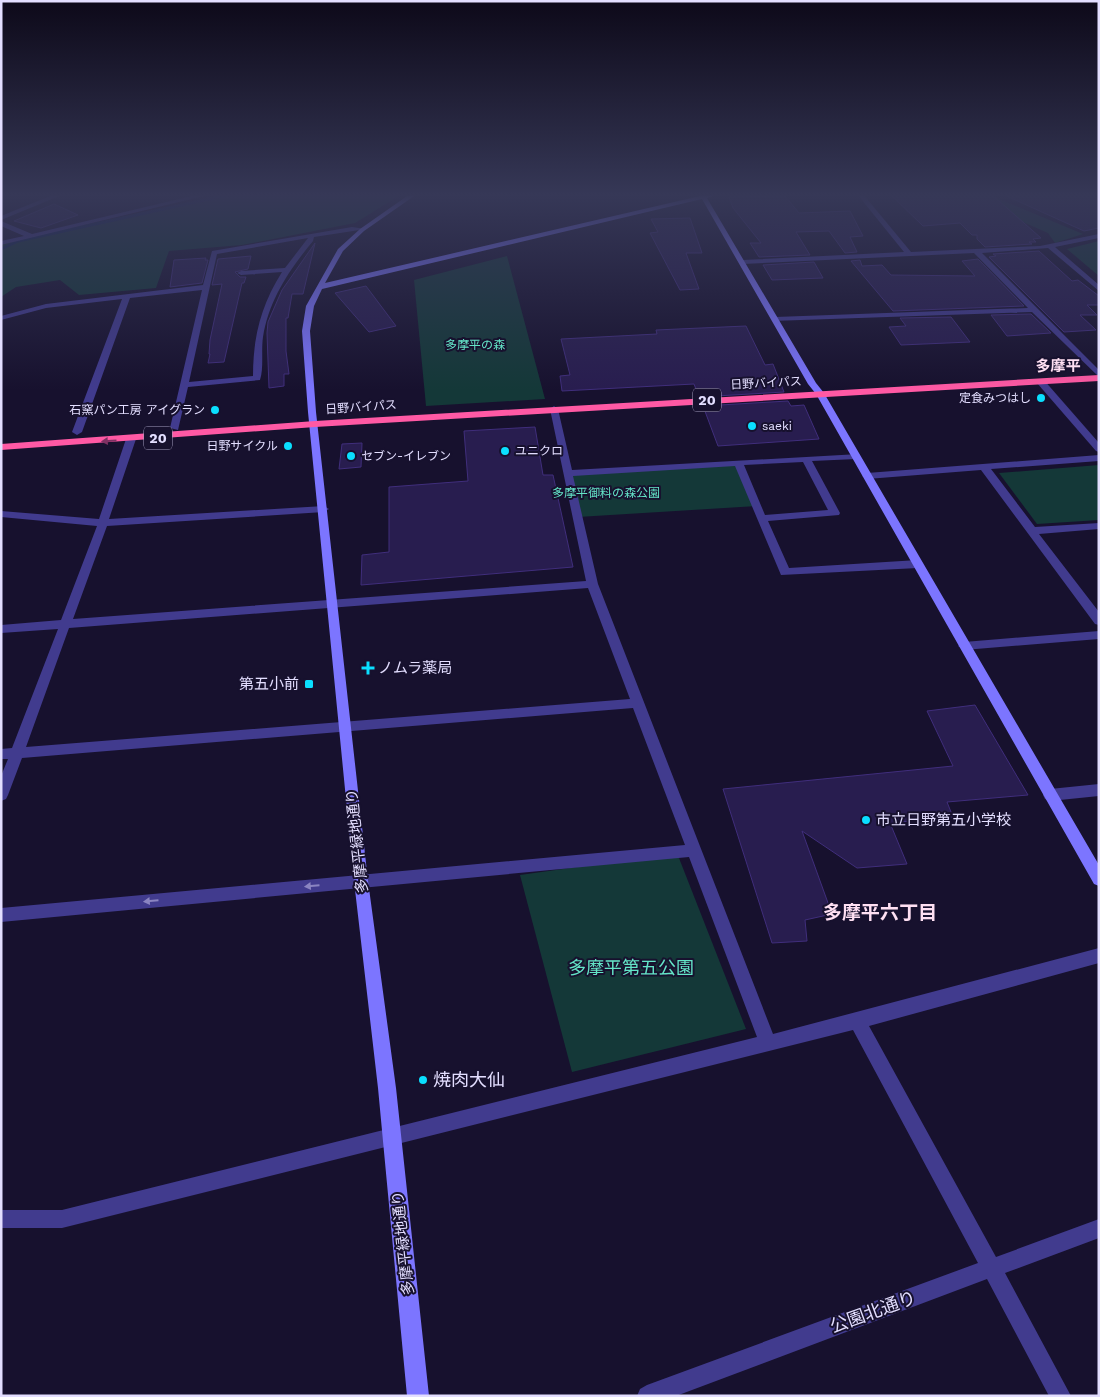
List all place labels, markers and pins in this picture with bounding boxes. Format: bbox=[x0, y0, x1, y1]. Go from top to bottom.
place label: 定食みつはし bbox=[959, 391, 1031, 405]
marker: 定食みつはし bbox=[1035, 392, 1047, 404]
place label: 石窯パン工房 アイグラン bbox=[69, 403, 205, 417]
marker: 石窯パン工房 アイグラン bbox=[209, 404, 221, 416]
place label: saeki bbox=[762, 419, 792, 433]
marker: saeki bbox=[746, 420, 758, 432]
place label: 日野サイクル bbox=[207, 439, 278, 453]
marker: 日野サイクル bbox=[282, 440, 294, 452]
place label: ユニクロ bbox=[515, 444, 563, 458]
marker: ユニクロ bbox=[499, 445, 511, 457]
place label: セブン-イレブン bbox=[361, 449, 451, 463]
marker: セブン-イレブン bbox=[345, 450, 357, 462]
place label: ノムラ薬局 bbox=[378, 659, 452, 677]
marker: ノムラ薬局 bbox=[362, 662, 374, 674]
place label: 第五小前 bbox=[239, 675, 299, 693]
marker: 第五小前 bbox=[303, 678, 315, 690]
place label: 市立日野第五小学校 bbox=[876, 811, 1011, 829]
marker: 市立日野第五小学校 bbox=[860, 814, 872, 826]
place label: 焼肉大仙 bbox=[433, 1069, 505, 1090]
marker: 焼肉大仙 bbox=[417, 1074, 429, 1086]

